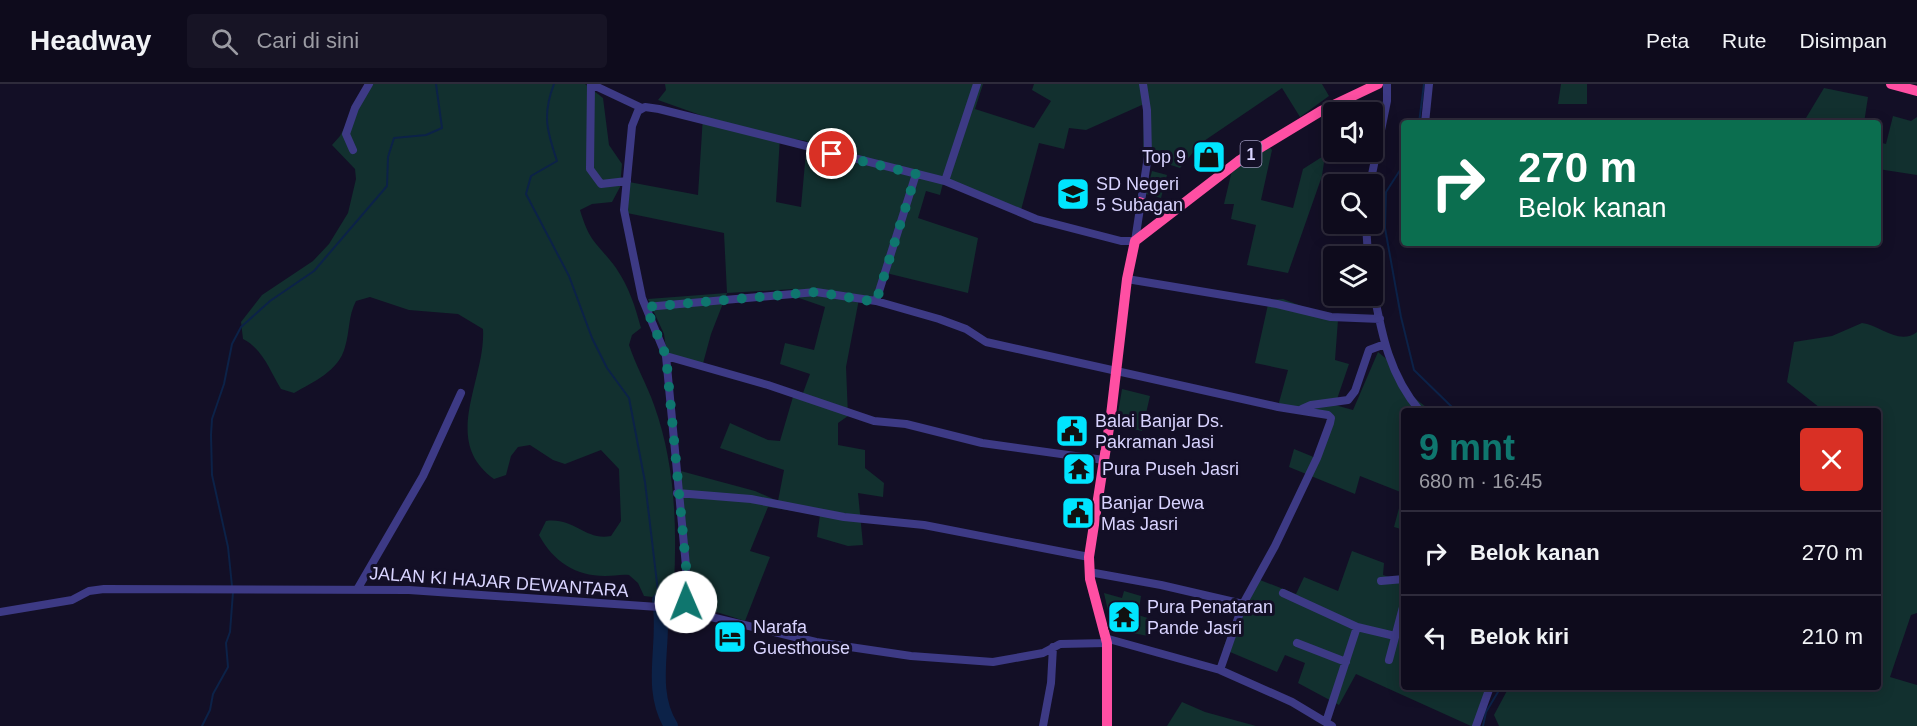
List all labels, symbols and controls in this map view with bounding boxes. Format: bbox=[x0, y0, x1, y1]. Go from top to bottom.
search box bbox=[187, 14, 607, 68]
text: Headway bbox=[30, 25, 151, 56]
icon: search bbox=[208, 25, 241, 58]
text: Cari di sini bbox=[256, 28, 359, 53]
text: Peta bbox=[1646, 29, 1689, 52]
text: Rute bbox=[1722, 29, 1766, 52]
text: Disimpan bbox=[1799, 29, 1887, 52]
map controls bbox=[1323, 102, 1383, 306]
button: sound bbox=[1323, 102, 1383, 162]
pin bbox=[806, 128, 857, 179]
icon: arrive bbox=[815, 137, 848, 170]
shop icon: Top 9 bbox=[1191, 139, 1227, 175]
road number: 1 bbox=[1240, 141, 1262, 167]
icon: right bbox=[1419, 144, 1497, 222]
text: 270 m bbox=[1518, 144, 1637, 191]
place label: Top 9 bbox=[1142, 147, 1186, 167]
place label: SD Negeri 5 Subagan bbox=[1096, 174, 1183, 215]
button: search bbox=[1323, 174, 1383, 234]
school or university icon: SD Negeri 5 Subagan bbox=[1055, 176, 1091, 212]
text: Belok kanan bbox=[1518, 193, 1667, 223]
button: layers bbox=[1323, 246, 1383, 306]
place label: Balai Banjar Ds. Pakraman Jasi bbox=[1095, 411, 1224, 452]
public building icon: Balai Banjar Ds. Pakraman Jasi bbox=[1054, 413, 1090, 449]
text: 9 mnt bbox=[1419, 427, 1515, 468]
button: close bbox=[1800, 428, 1863, 491]
temple icon: Pura Puseh Jasri bbox=[1061, 451, 1097, 487]
place label: Pura Puseh Jasri bbox=[1102, 459, 1239, 479]
text: 680 m · 16:45 bbox=[1419, 470, 1542, 492]
place label: Banjar Dewa Mas Jasri bbox=[1101, 493, 1205, 534]
public building icon: Banjar Dewa Mas Jasri bbox=[1060, 495, 1096, 531]
icon: right bbox=[1419, 537, 1452, 570]
text: Belok kanan bbox=[1470, 540, 1600, 565]
text: 270 m bbox=[1802, 540, 1863, 565]
street label: JALAN KI HAJAR DEWANTARA bbox=[369, 563, 629, 601]
position arrow bbox=[654, 570, 718, 634]
place label: Pura Penataran Pande Jasri bbox=[1147, 597, 1273, 638]
temple icon: Pura Penataran Pande Jasri bbox=[1106, 599, 1142, 635]
place label: Narafa Guesthouse bbox=[753, 617, 850, 658]
hotel icon: Narafa Guesthouse bbox=[712, 619, 748, 655]
icon: left bbox=[1419, 621, 1452, 654]
text: Belok kiri bbox=[1470, 624, 1569, 649]
text: 210 m bbox=[1802, 624, 1863, 649]

